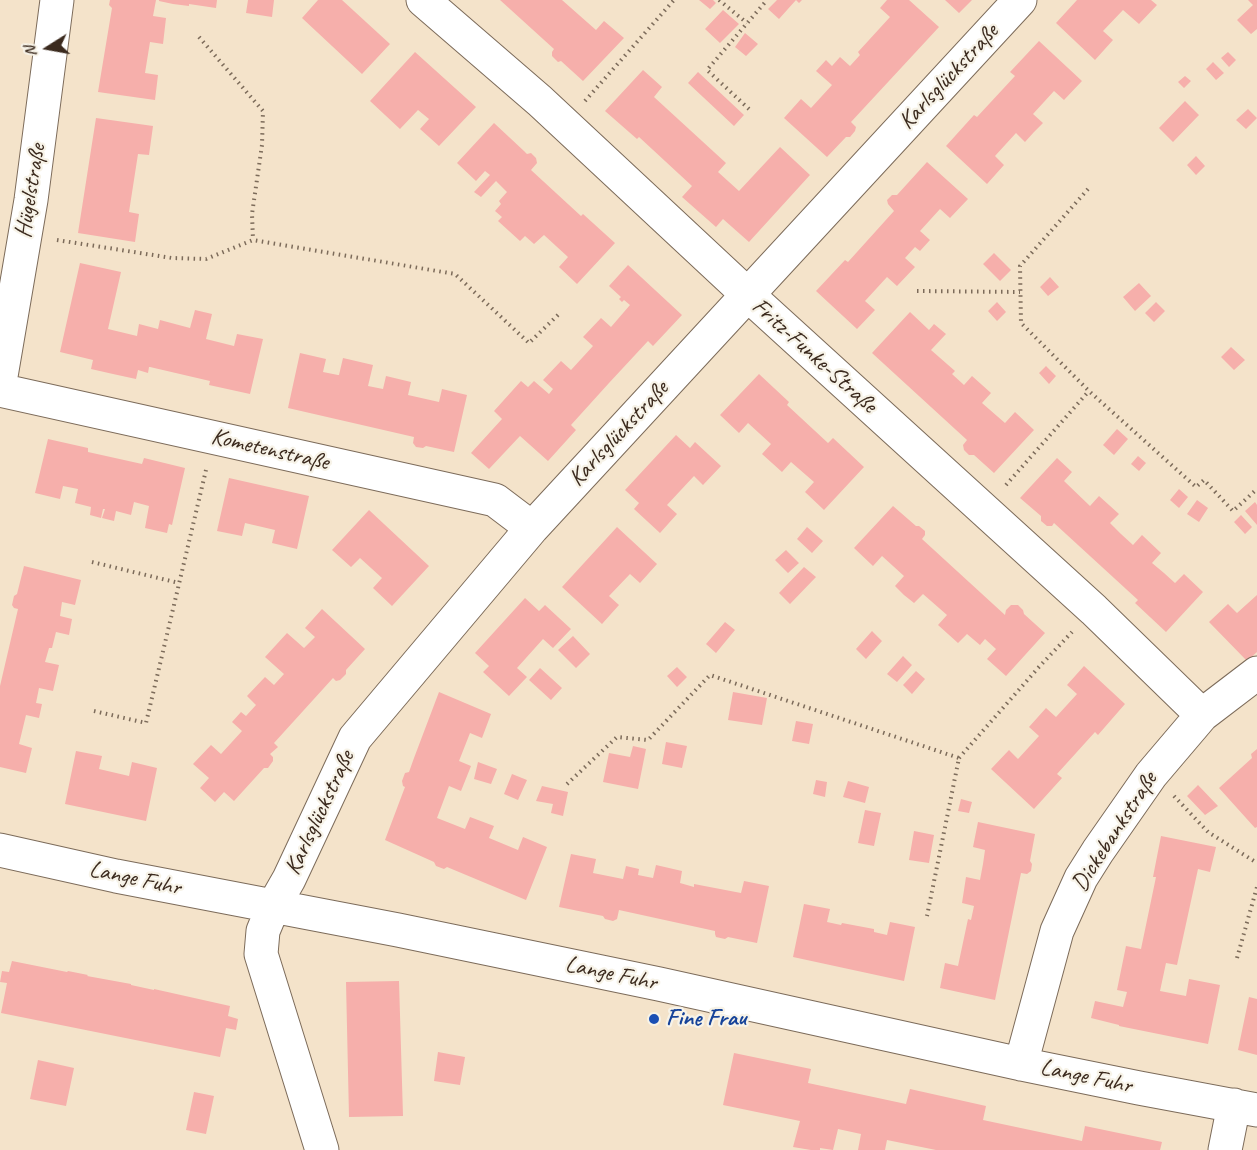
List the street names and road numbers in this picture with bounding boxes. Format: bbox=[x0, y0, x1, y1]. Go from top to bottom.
street label: Karlsglückstraße bbox=[893, 18, 1005, 136]
street label: Hügelstraße bbox=[9, 142, 53, 240]
street label: Fritz-Funke-Straße bbox=[745, 292, 883, 420]
street label: Karlsglückstraße bbox=[563, 375, 675, 493]
street label: Kometenstraße bbox=[208, 423, 332, 477]
street label: Karlsglückstraße bbox=[279, 746, 361, 880]
street label: Dickebankstraße bbox=[1066, 767, 1164, 897]
street label: Lange Fuhr bbox=[87, 855, 183, 903]
street label: Lange Fuhr bbox=[563, 950, 659, 998]
street label: Lange Fuhr bbox=[1038, 1053, 1134, 1101]

